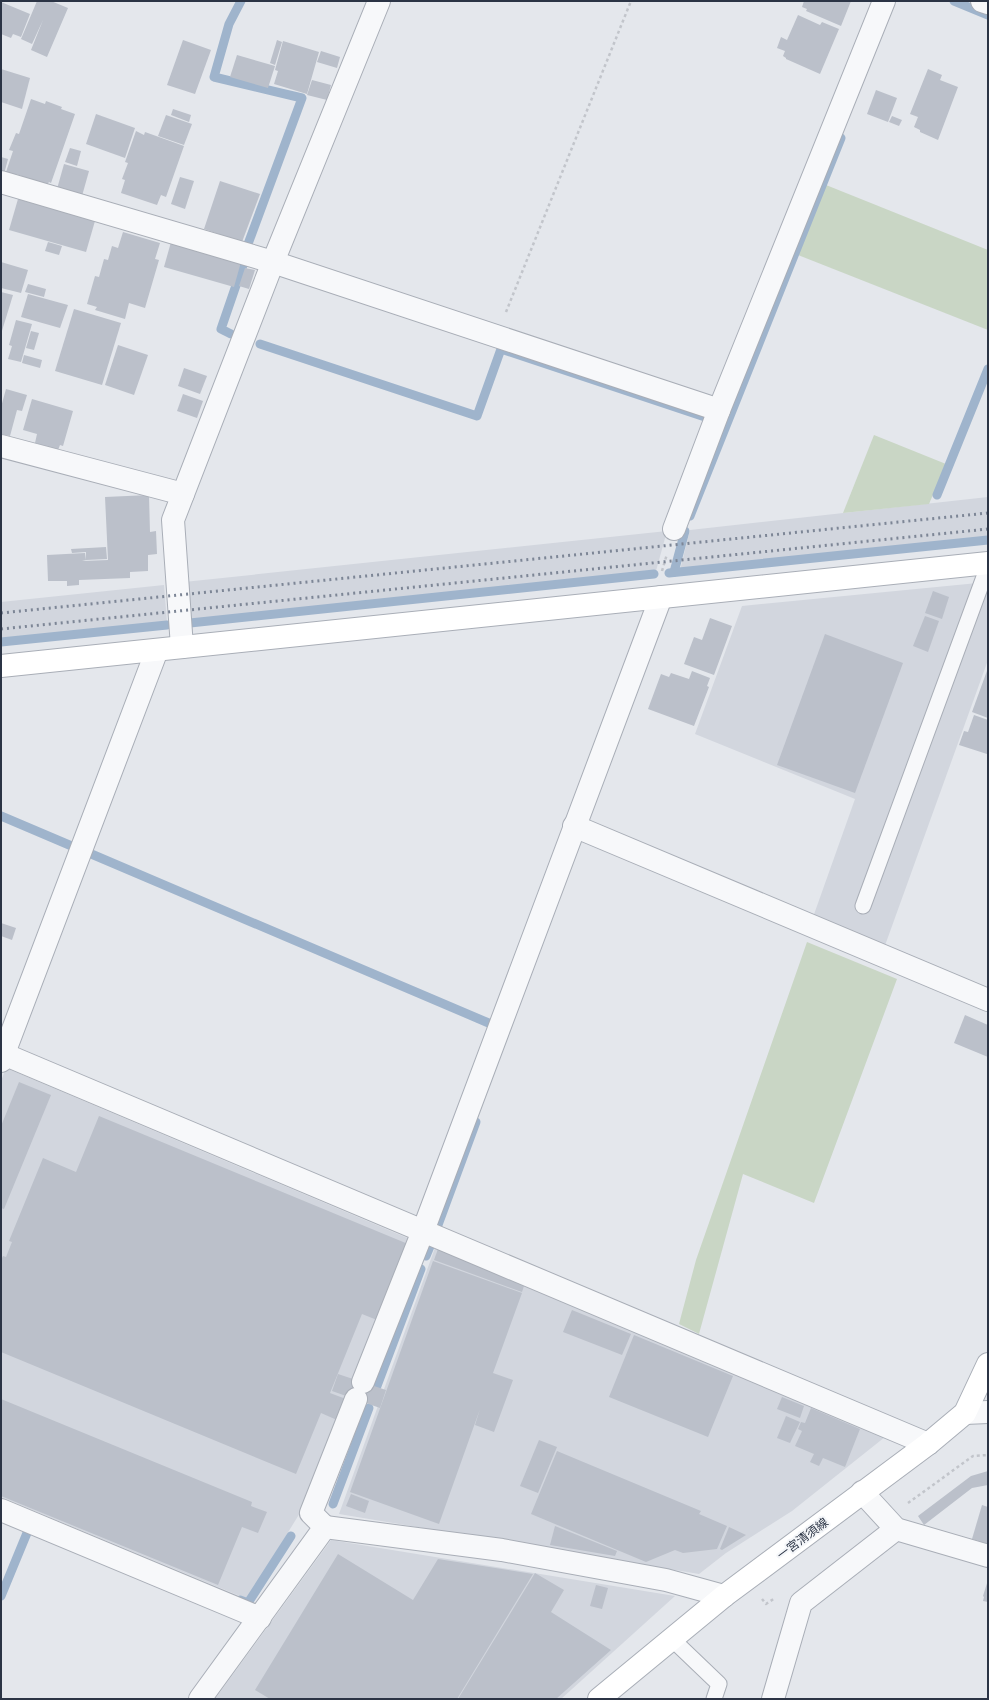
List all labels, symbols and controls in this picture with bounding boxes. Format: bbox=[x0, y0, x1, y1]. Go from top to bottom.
street label: 一宮清須線 bbox=[774, 1514, 830, 1562]

